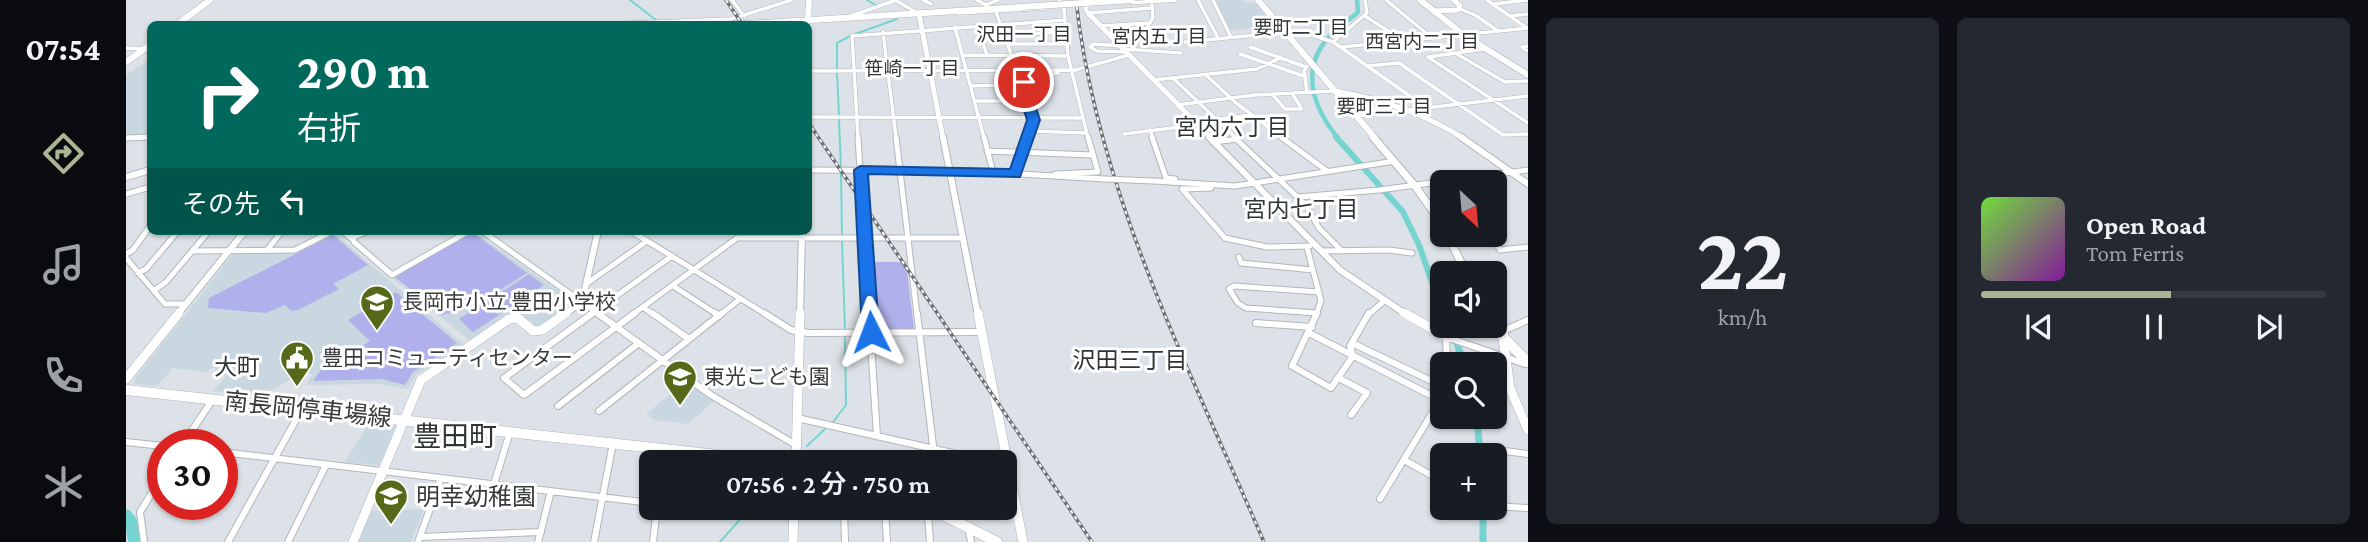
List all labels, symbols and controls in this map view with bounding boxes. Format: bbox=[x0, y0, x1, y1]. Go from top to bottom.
district label: 要町二丁目 bbox=[1253, 17, 1349, 38]
district label: 沢田一丁目 bbox=[976, 24, 1072, 45]
district label: 宮内五丁目 bbox=[1111, 26, 1207, 47]
text: 07:54 bbox=[25, 31, 101, 67]
district label: 西宮内二丁目 bbox=[1365, 31, 1479, 52]
text: 290 m bbox=[297, 44, 429, 99]
icon: right bbox=[182, 49, 273, 140]
pin bbox=[994, 52, 1054, 112]
district label: 笹崎一丁目 bbox=[864, 58, 960, 79]
icon: arrive bbox=[1005, 63, 1043, 101]
district label: 要町三丁目 bbox=[1336, 96, 1432, 117]
text: 右折 bbox=[297, 110, 361, 146]
district label: 宮内六丁目 bbox=[1175, 114, 1290, 140]
icon: directions bbox=[39, 129, 88, 178]
north arrow bbox=[1430, 170, 1507, 247]
map controls bbox=[1430, 170, 1507, 520]
icon: left bbox=[274, 182, 312, 220]
text: その先 bbox=[182, 190, 260, 219]
district label: 宮内七丁目 bbox=[1244, 196, 1359, 222]
text: 22 bbox=[1697, 207, 1788, 309]
text: Open Road bbox=[2086, 211, 2206, 240]
icon: music bbox=[39, 240, 88, 289]
text: Tom Ferris bbox=[2086, 240, 2184, 266]
button: sound bbox=[1430, 261, 1507, 338]
school or university icon: 長岡市小立 豊田小学校 bbox=[358, 283, 396, 332]
place label: 長岡市小立 豊田小学校 bbox=[402, 290, 616, 314]
position arrow bbox=[834, 295, 908, 369]
text: km/h bbox=[1718, 304, 1767, 330]
icon: previous bbox=[2020, 308, 2058, 346]
icon: pause bbox=[2135, 308, 2173, 346]
icon: next bbox=[2250, 308, 2288, 346]
public building icon: 豊田コミュニティセンター bbox=[278, 339, 316, 388]
place label: 豊田コミュニティセンター bbox=[322, 346, 573, 370]
district label: 沢田三丁目 bbox=[1073, 347, 1188, 373]
icon: phone bbox=[39, 351, 88, 400]
button: search bbox=[1430, 352, 1507, 429]
district label: 大町 bbox=[214, 354, 260, 380]
school or university icon: 東光こども園 bbox=[661, 358, 699, 407]
place label: 東光こども園 bbox=[704, 365, 830, 389]
street label: 南長岡停車場線 bbox=[223, 387, 393, 431]
district label: 豊田町 bbox=[413, 421, 497, 452]
speed limit sign: 30 bbox=[147, 429, 238, 520]
button: + bbox=[1430, 443, 1507, 520]
icon: climate bbox=[39, 462, 88, 511]
text: 07:56 · 2 分 · 750 m bbox=[726, 470, 930, 499]
school or university icon: 明幸幼稚園 bbox=[372, 477, 410, 526]
place label: 明幸幼稚園 bbox=[416, 483, 536, 510]

